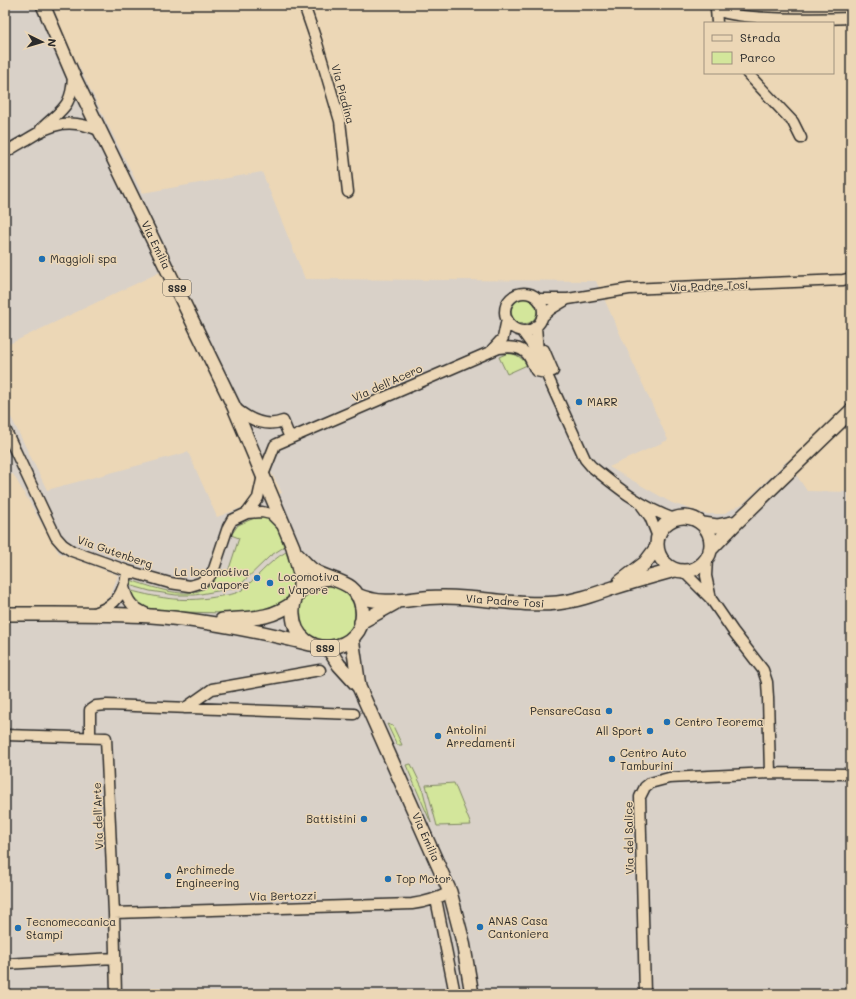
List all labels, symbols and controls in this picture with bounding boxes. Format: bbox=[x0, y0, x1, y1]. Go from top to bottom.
north arrow bbox=[22, 22, 62, 62]
legend bbox=[704, 22, 834, 74]
text: Strada bbox=[740, 29, 781, 45]
text: N bbox=[45, 38, 60, 48]
text: Parco bbox=[740, 49, 775, 65]
street label: Via Piadina bbox=[328, 62, 359, 125]
street label: Via Emilia bbox=[138, 218, 175, 272]
place label: Maggioli spa bbox=[50, 251, 117, 266]
marker: Maggioli spa bbox=[37, 254, 47, 264]
street label: Via Padre Tosi bbox=[669, 277, 749, 294]
road number: SS9 bbox=[163, 280, 191, 296]
street label: Via dell'Acero bbox=[349, 360, 425, 405]
place label: MARR bbox=[587, 394, 617, 409]
marker: MARR bbox=[574, 397, 584, 407]
street label: Via Gutenberg bbox=[76, 532, 155, 571]
place label: La locomotiva a vapore bbox=[174, 564, 249, 592]
place label: Locomotiva a Vapore bbox=[278, 569, 340, 597]
marker: La locomotiva a vapore bbox=[252, 573, 262, 583]
marker: Locomotiva a Vapore bbox=[265, 578, 275, 588]
street label: Via Padre Tosi bbox=[465, 590, 545, 611]
road number: SS9 bbox=[311, 640, 339, 656]
place label: PensareCasa bbox=[530, 703, 601, 718]
marker: PensareCasa bbox=[604, 706, 614, 716]
place label: Centro Teorema bbox=[675, 714, 764, 729]
marker: Centro Teorema bbox=[662, 717, 672, 727]
place label: Antolini Arredamenti bbox=[446, 722, 515, 750]
place label: All Sport bbox=[595, 723, 642, 738]
marker: All Sport bbox=[645, 726, 655, 736]
marker: Antolini Arredamenti bbox=[433, 731, 443, 741]
place label: Centro Auto Tamburini bbox=[620, 745, 687, 773]
marker: Centro Auto Tamburini bbox=[607, 754, 617, 764]
street label: Via dell'Arte bbox=[89, 782, 106, 850]
street label: Via del Salice bbox=[620, 801, 637, 875]
street label: Via Emilia bbox=[409, 810, 444, 864]
place label: Battistini bbox=[306, 811, 356, 826]
marker: Battistini bbox=[359, 814, 369, 824]
place label: Archimede Engineering bbox=[176, 862, 239, 890]
marker: Archimede Engineering bbox=[163, 871, 173, 881]
place label: Top Motor bbox=[396, 871, 451, 886]
marker: Top Motor bbox=[383, 874, 393, 884]
street label: Via Bertozzi bbox=[249, 887, 317, 904]
place label: ANAS Casa Cantoniera bbox=[488, 913, 549, 941]
place label: Tecnomeccanica Stampi bbox=[26, 914, 116, 942]
marker: ANAS Casa Cantoniera bbox=[475, 922, 485, 932]
marker: Tecnomeccanica Stampi bbox=[13, 923, 23, 933]

